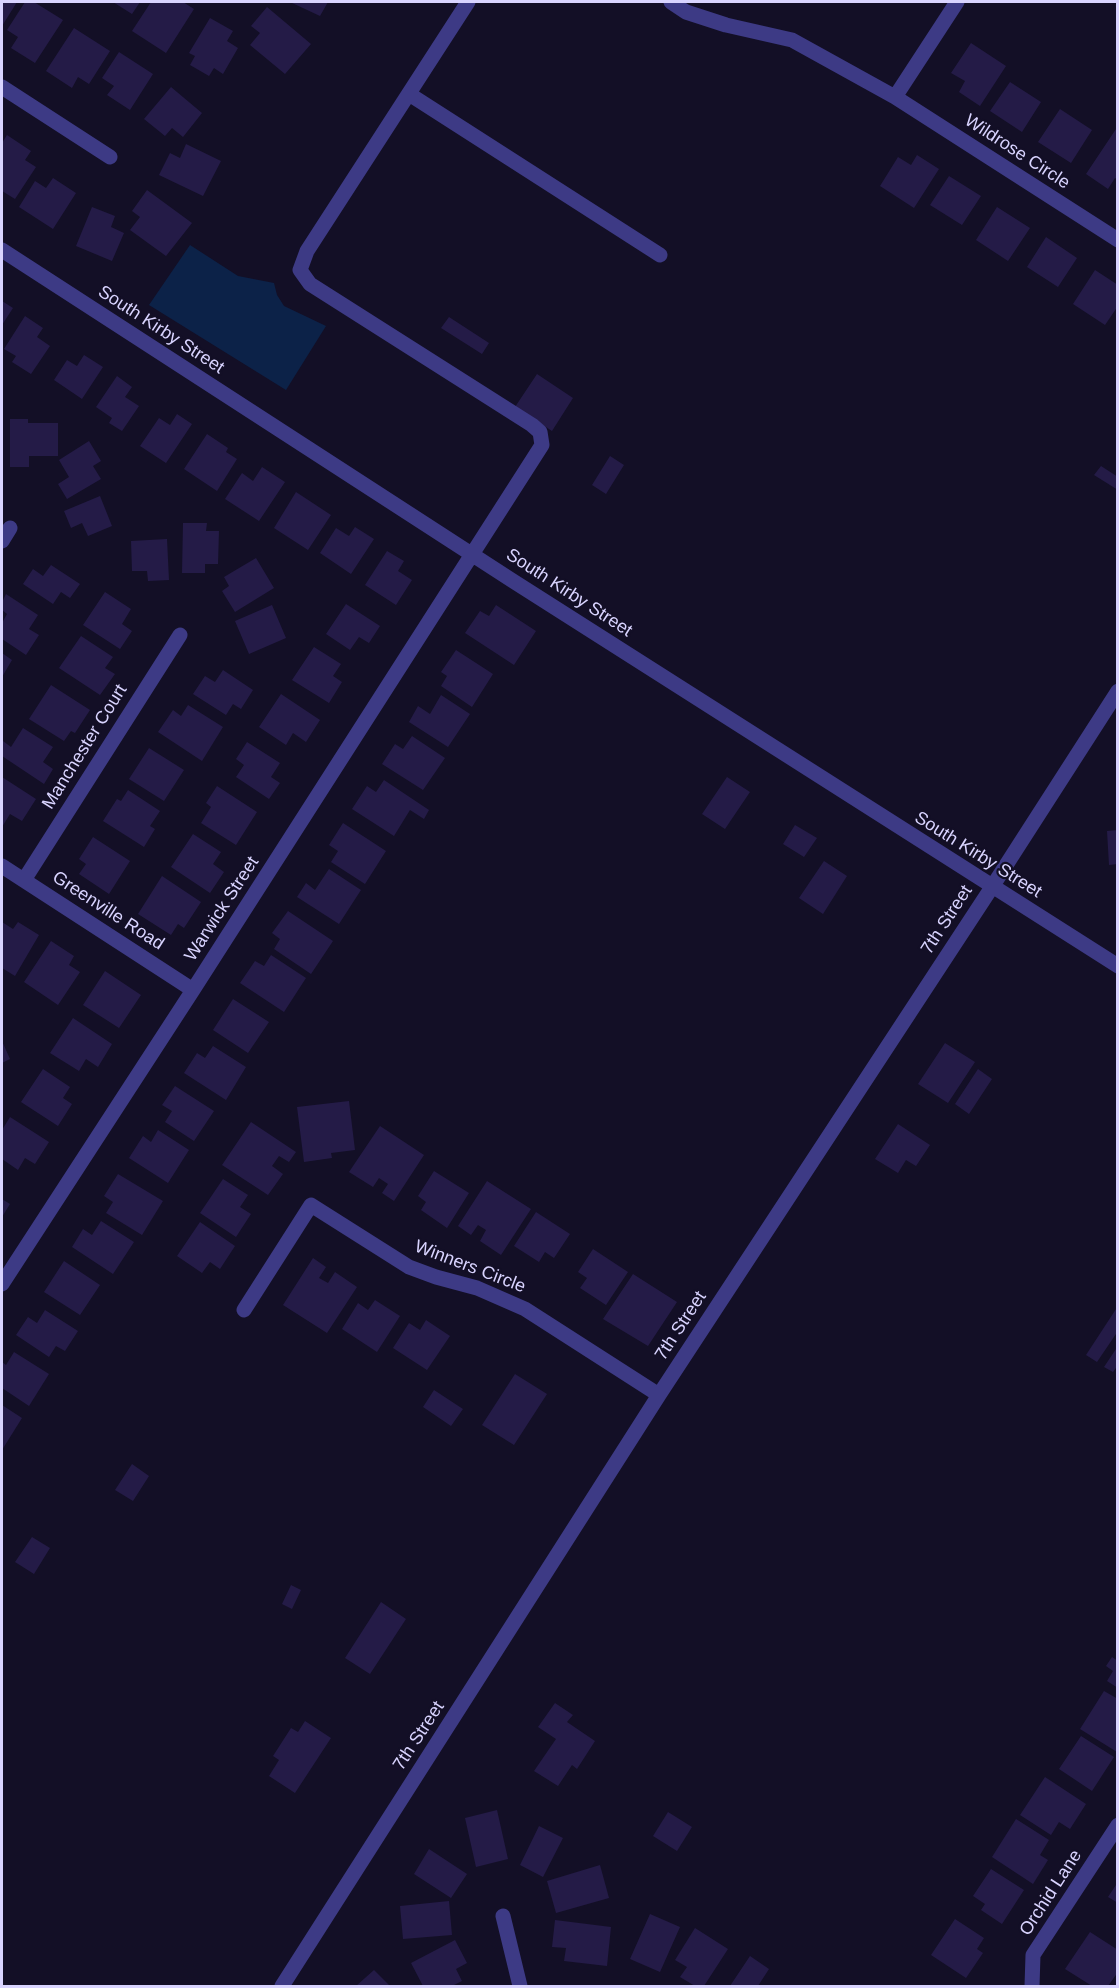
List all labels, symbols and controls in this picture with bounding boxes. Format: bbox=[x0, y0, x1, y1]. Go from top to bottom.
street label: Wildrose Circle bbox=[960, 110, 1074, 194]
street label: South Kirby Street bbox=[94, 281, 228, 379]
street label: South Kirby Street bbox=[502, 544, 636, 642]
street label: Manchester Court bbox=[38, 681, 132, 813]
street label: South Kirby Street bbox=[910, 807, 1046, 903]
street label: Warwick Street bbox=[180, 853, 264, 965]
street label: Greenville Road bbox=[48, 867, 168, 955]
street label: 7th Street bbox=[917, 881, 977, 959]
street label: Winners Circle bbox=[412, 1236, 528, 1298]
street label: 7th Street bbox=[651, 1287, 711, 1365]
street label: 7th Street bbox=[389, 1697, 449, 1775]
street label: Orchid Lane bbox=[1015, 1846, 1087, 1940]

